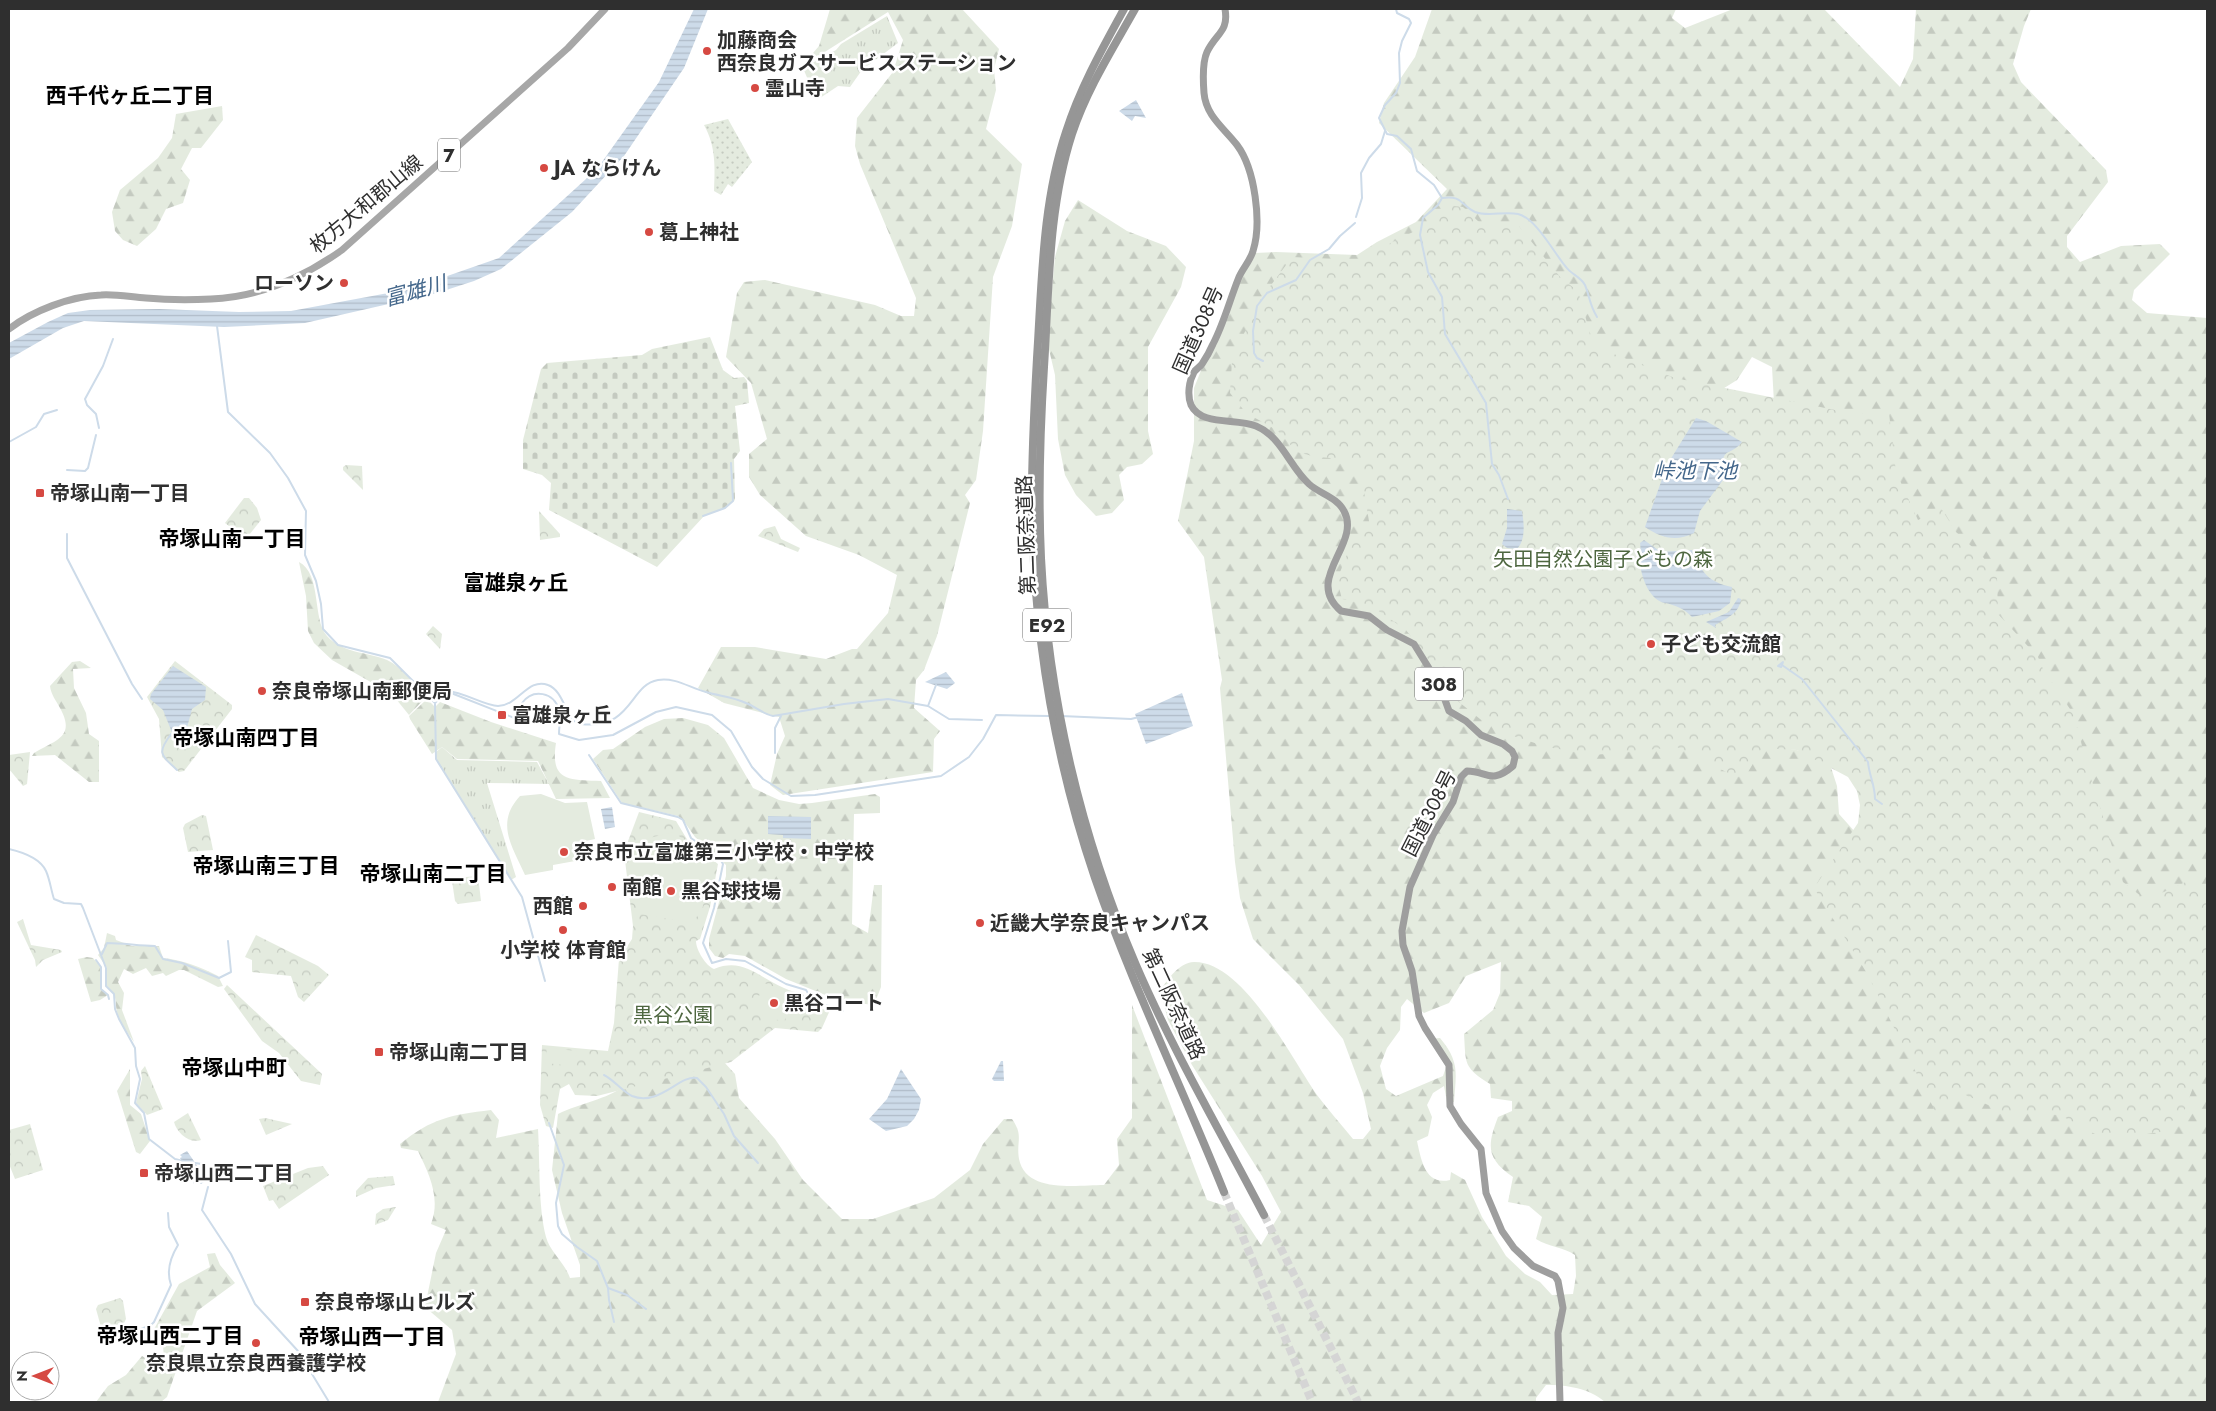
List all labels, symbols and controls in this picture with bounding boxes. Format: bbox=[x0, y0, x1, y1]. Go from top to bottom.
place label: 加藤商会 西奈良ガスサービスステーション bbox=[717, 26, 1017, 78]
marker: 加藤商会 西奈良ガスサービスステーション bbox=[701, 45, 713, 57]
place label: 霊山寺 bbox=[765, 74, 825, 103]
district label: 西千代ヶ丘二丁目 bbox=[46, 81, 214, 111]
marker: 霊山寺 bbox=[749, 82, 761, 94]
road number: 7 bbox=[438, 138, 460, 172]
street label: 枚方大和郡山線 bbox=[303, 148, 429, 260]
place label: JA ならけん bbox=[550, 154, 661, 183]
marker: JA ならけん bbox=[538, 162, 550, 174]
place label: 葛上神社 bbox=[659, 218, 739, 247]
marker: 葛上神社 bbox=[643, 226, 655, 238]
water label: 富雄川 bbox=[381, 268, 451, 314]
place label: ローソン bbox=[254, 269, 334, 298]
marker: ローソン bbox=[338, 277, 350, 289]
street label: 国道308号 bbox=[1166, 281, 1231, 379]
water label: 峠池下池 bbox=[1653, 456, 1739, 486]
street label: 第二阪奈道路 bbox=[1010, 475, 1043, 595]
place label: 帝塚山南一丁目 bbox=[50, 479, 190, 508]
marker: 帝塚山南一丁目 bbox=[34, 487, 46, 499]
district label: 帝塚山南一丁目 bbox=[159, 524, 306, 554]
park label: 矢田自然公園子どもの森 bbox=[1493, 545, 1713, 574]
district label: 富雄泉ヶ丘 bbox=[464, 568, 569, 598]
road number: E92 bbox=[1023, 608, 1071, 642]
place label: 子ども交流館 bbox=[1661, 630, 1781, 659]
marker: 子ども交流館 bbox=[1645, 638, 1657, 650]
road number: 308 bbox=[1415, 668, 1463, 701]
place label: 奈良帝塚山南郵便局 bbox=[272, 677, 452, 706]
marker: 奈良帝塚山南郵便局 bbox=[256, 685, 268, 697]
place label: 富雄泉ヶ丘 bbox=[512, 701, 612, 730]
marker: 富雄泉ヶ丘 bbox=[496, 709, 508, 721]
district label: 帝塚山南四丁目 bbox=[173, 723, 320, 753]
street label: 国道308号 bbox=[1395, 765, 1464, 862]
place label: 奈良市立富雄第三小学校・中学校 bbox=[574, 838, 874, 867]
marker: 奈良市立富雄第三小学校・中学校 bbox=[558, 846, 570, 858]
district label: 帝塚山南三丁目 bbox=[193, 851, 340, 881]
district label: 帝塚山南二丁目 bbox=[360, 859, 507, 889]
place label: 南館 bbox=[622, 873, 662, 902]
place label: 黒谷球技場 bbox=[681, 877, 781, 906]
marker: 南館 bbox=[606, 881, 618, 893]
marker: 黒谷球技場 bbox=[665, 885, 677, 897]
place label: 西館 bbox=[533, 892, 573, 921]
marker: 西館 bbox=[577, 900, 589, 912]
place label: 近畿大学奈良キャンパス bbox=[990, 909, 1210, 938]
marker: 近畿大学奈良キャンパス bbox=[974, 917, 986, 929]
marker: 小学校 体育館 bbox=[557, 924, 569, 936]
place label: 小学校 体育館 bbox=[500, 936, 626, 965]
street label: 第二阪奈道路 bbox=[1135, 944, 1212, 1065]
place label: 黒谷コート bbox=[784, 989, 884, 1018]
marker: 黒谷コート bbox=[768, 997, 780, 1009]
park label: 黒谷公園 bbox=[633, 1001, 713, 1030]
place label: 帝塚山南二丁目 bbox=[389, 1038, 529, 1067]
marker: 帝塚山南二丁目 bbox=[373, 1046, 385, 1058]
district label: 帝塚山中町 bbox=[182, 1053, 287, 1083]
place label: 帝塚山西二丁目 bbox=[154, 1159, 294, 1188]
marker: 帝塚山西二丁目 bbox=[138, 1167, 150, 1179]
place label: 奈良帝塚山ヒルズ bbox=[315, 1288, 475, 1317]
marker: 奈良帝塚山ヒルズ bbox=[299, 1296, 311, 1308]
district label: 帝塚山西二丁目 bbox=[97, 1321, 244, 1351]
district label: 帝塚山西一丁目 bbox=[299, 1322, 446, 1352]
marker: 奈良県立奈良西養護学校 bbox=[250, 1337, 262, 1349]
place label: 奈良県立奈良西養護学校 bbox=[146, 1349, 366, 1378]
north arrow bbox=[10, 1351, 60, 1401]
text: N bbox=[12, 1370, 32, 1382]

